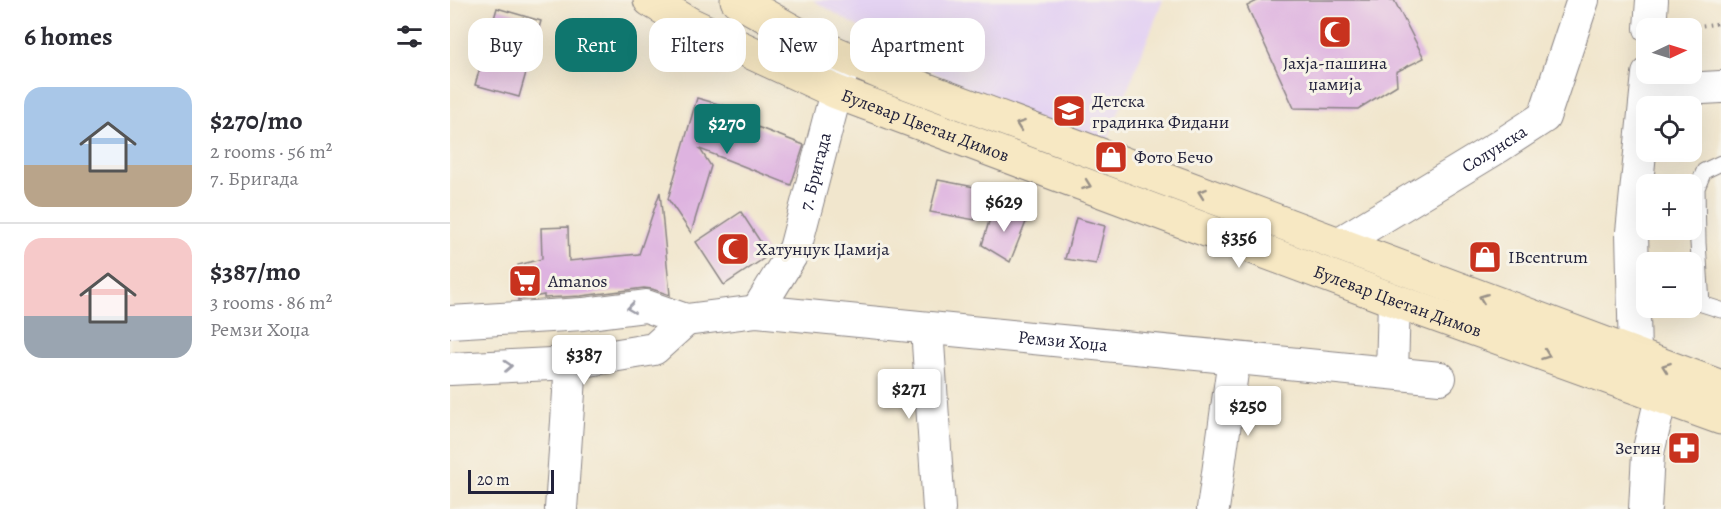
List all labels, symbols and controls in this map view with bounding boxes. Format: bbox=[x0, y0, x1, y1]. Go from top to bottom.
mosque icon: Јахја-пашина џамија bbox=[1317, 14, 1353, 50]
chip: Buy bbox=[468, 18, 543, 72]
chip: Rent bbox=[555, 18, 637, 72]
chip: Filters bbox=[649, 18, 746, 72]
chip: New bbox=[758, 18, 838, 72]
chip: Apartment bbox=[850, 18, 985, 72]
north arrow bbox=[1636, 18, 1702, 84]
map controls bbox=[1636, 18, 1702, 318]
text: 6 homes bbox=[24, 19, 113, 54]
icon: filters bbox=[393, 20, 426, 53]
place label: Јахја-пашина џамија bbox=[1283, 51, 1388, 96]
street label: Булевар Цветан Димов bbox=[838, 83, 1013, 168]
place label: Детска градинка Фидани bbox=[1092, 89, 1229, 134]
school or university icon: Детска градинка Фидани bbox=[1051, 93, 1087, 129]
button: locate bbox=[1636, 96, 1702, 162]
text: $270/mo bbox=[210, 103, 303, 138]
pin: $270 bbox=[691, 104, 763, 155]
text: $270 bbox=[708, 110, 746, 137]
icon: home bbox=[72, 111, 144, 183]
street label: Солунска bbox=[1457, 119, 1532, 178]
one-way arrow bbox=[1015, 120, 1026, 133]
street label: 7. Бригада bbox=[794, 129, 837, 213]
text: 2 rooms · 56 m² bbox=[210, 138, 332, 165]
shop icon: Фото Бечо bbox=[1093, 139, 1129, 175]
place label: Фото Бечо bbox=[1134, 145, 1213, 169]
text: 7. Бригада bbox=[210, 165, 299, 192]
button: + bbox=[1636, 174, 1702, 240]
one-way arrow bbox=[1081, 178, 1092, 190]
pin: $629 bbox=[968, 182, 1040, 233]
text: $629 bbox=[985, 188, 1023, 215]
one-way arrow bbox=[1198, 188, 1208, 201]
pin: $356 bbox=[1203, 218, 1275, 269]
text: $356 bbox=[1221, 224, 1257, 251]
mosque icon: Хатунџук Џамија bbox=[715, 231, 751, 267]
place label: Хатунџук Џамија bbox=[756, 237, 890, 261]
shop icon: IBcentrum bbox=[1467, 239, 1503, 275]
place label: IBcentrum bbox=[1508, 245, 1588, 269]
button: − bbox=[1636, 252, 1702, 318]
text: $387/mo bbox=[210, 254, 301, 289]
street label: Булевар Цветан Димов bbox=[1310, 259, 1485, 343]
icon: home bbox=[72, 262, 144, 334]
supermarket icon: Amanos bbox=[507, 263, 543, 299]
place label: Amanos bbox=[547, 269, 608, 293]
text: 3 rooms · 86 m² bbox=[210, 289, 332, 316]
one-way arrow bbox=[1479, 293, 1489, 306]
one-way arrow bbox=[626, 301, 635, 313]
text: Ремзи Хоџа bbox=[210, 316, 310, 343]
street label: Ремзи Хоџа bbox=[1017, 325, 1109, 357]
pin: $387 bbox=[548, 335, 620, 386]
text: $387 bbox=[566, 341, 602, 368]
one-way arrow bbox=[1540, 347, 1551, 360]
one-way arrow bbox=[504, 360, 513, 373]
one-way arrow bbox=[1661, 361, 1672, 374]
pin: $271 bbox=[873, 369, 945, 420]
text: $271 bbox=[892, 375, 926, 402]
pin: $250 bbox=[1212, 386, 1284, 437]
text: $250 bbox=[1229, 392, 1267, 419]
pharmacy icon: Зегин bbox=[1666, 430, 1702, 466]
place label: Зегин bbox=[1615, 436, 1661, 460]
scale bar bbox=[468, 467, 554, 494]
text: 20 m bbox=[477, 469, 510, 491]

